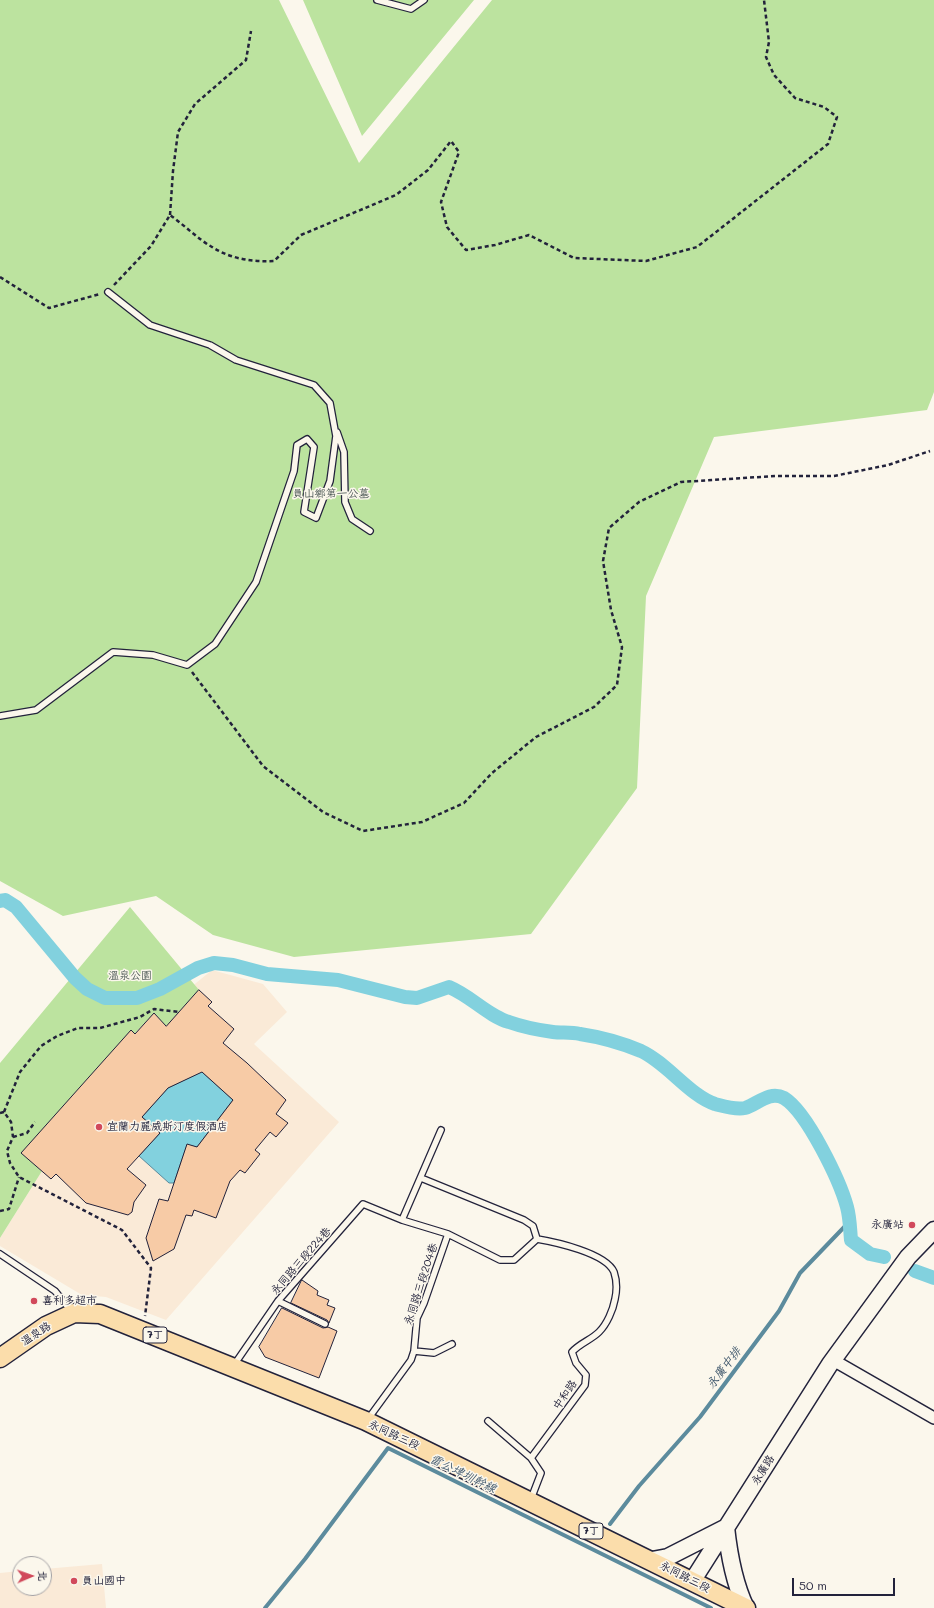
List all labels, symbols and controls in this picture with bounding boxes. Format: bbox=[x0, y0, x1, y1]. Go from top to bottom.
park label: 員山鄉第一公墓 bbox=[293, 487, 369, 501]
park label: 溫泉公園 bbox=[108, 969, 152, 983]
place label: 宜蘭力麗威斯汀度假酒店 bbox=[107, 1120, 228, 1134]
marker: 宜蘭力麗威斯汀度假酒店 bbox=[94, 1122, 104, 1132]
place label: 永廣站 bbox=[871, 1218, 904, 1232]
marker: 永廣站 bbox=[907, 1220, 917, 1230]
street label: 永同路三段224巷 bbox=[268, 1225, 334, 1297]
street label: 永同路三段204巷 bbox=[402, 1241, 440, 1327]
place label: 喜利多超市 bbox=[42, 1294, 97, 1308]
marker: 喜利多超市 bbox=[29, 1296, 39, 1306]
street label: 溫泉路 bbox=[19, 1319, 53, 1349]
road number: 7丁 bbox=[143, 1327, 167, 1343]
water label: 永廣中排 bbox=[704, 1344, 744, 1392]
street label: 中和路 bbox=[550, 1378, 580, 1412]
street label: 永同路三段 bbox=[366, 1417, 422, 1453]
water label: 雷公埤圳幹線 bbox=[427, 1452, 499, 1496]
street label: 永廣路 bbox=[749, 1453, 777, 1487]
road number: 7丁 bbox=[579, 1523, 603, 1539]
north arrow bbox=[12, 1556, 52, 1596]
street label: 永同路三段 bbox=[658, 1559, 712, 1595]
text: 北 bbox=[36, 1570, 51, 1581]
scale bar bbox=[794, 1570, 897, 1596]
place label: 員山國中 bbox=[82, 1574, 126, 1588]
marker: 員山國中 bbox=[69, 1576, 79, 1586]
text: 50 m bbox=[799, 1577, 827, 1593]

